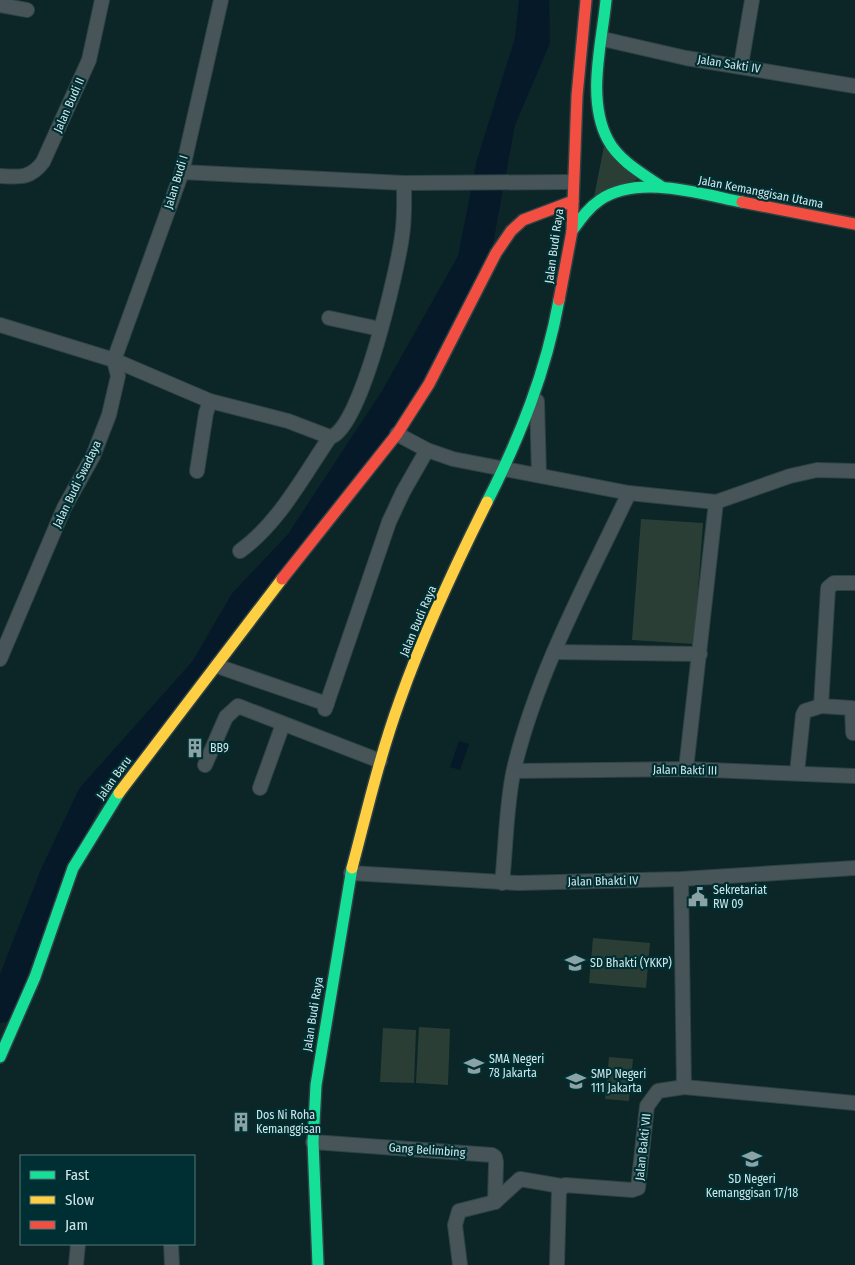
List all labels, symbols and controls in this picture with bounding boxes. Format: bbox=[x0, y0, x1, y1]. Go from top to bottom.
street label: Jalan Sakti IV bbox=[696, 52, 762, 76]
street label: Jalan Budi II bbox=[51, 75, 87, 135]
street label: Jalan Budi I bbox=[161, 153, 191, 211]
street label: Jalan Kemanggisan Utama bbox=[697, 173, 825, 211]
street label: Jalan Budi Raya bbox=[542, 208, 566, 284]
street label: Jalan Budi Swadaya bbox=[50, 438, 104, 530]
street label: Jalan Budi Raya bbox=[397, 583, 439, 658]
building icon: BB9 bbox=[184, 737, 206, 759]
place label: BB9 bbox=[210, 741, 229, 755]
street label: Jalan Baru bbox=[94, 754, 134, 802]
street label: Jalan Bakti III bbox=[653, 762, 717, 778]
street label: Jalan Bhakti IV bbox=[568, 873, 639, 889]
place label: Sekretariat RW 09 bbox=[713, 883, 767, 911]
public building icon: Sekretariat RW 09 bbox=[687, 886, 709, 908]
school or university icon: SD Bhakti (YKKP) bbox=[564, 952, 586, 974]
place label: SD Bhakti (YKKP) bbox=[590, 956, 672, 970]
street label: Jalan Budi Raya bbox=[300, 976, 326, 1052]
place label: SMA Negeri 78 Jakarta bbox=[489, 1052, 544, 1080]
school or university icon: SMA Negeri 78 Jakarta bbox=[463, 1055, 485, 1077]
place label: SMP Negeri 111 Jakarta bbox=[591, 1067, 646, 1095]
school or university icon: SMP Negeri 111 Jakarta bbox=[565, 1070, 587, 1092]
place label: Dos Ni Roha Kemanggisan bbox=[256, 1108, 321, 1136]
building icon: Dos Ni Roha Kemanggisan bbox=[230, 1111, 252, 1133]
street label: Jalan Bakti VII bbox=[633, 1113, 653, 1181]
street label: Gang Belimbing bbox=[388, 1140, 466, 1160]
school or university icon: SD Negeri Kemanggisan 17/18 bbox=[741, 1148, 763, 1170]
legend bbox=[20, 1155, 195, 1245]
text: Fast bbox=[65, 1166, 89, 1184]
place label: SD Negeri Kemanggisan 17/18 bbox=[706, 1172, 798, 1200]
text: Slow bbox=[65, 1191, 94, 1209]
text: Jam bbox=[65, 1216, 88, 1234]

